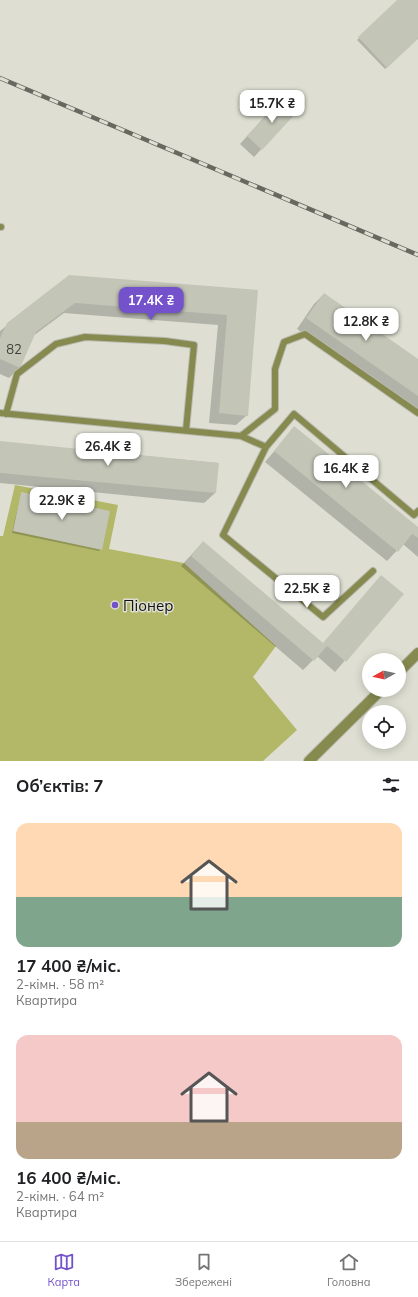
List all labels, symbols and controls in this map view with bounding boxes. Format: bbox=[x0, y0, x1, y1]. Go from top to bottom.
pin: 15.7K ₴ bbox=[235, 90, 309, 124]
text: 15.7K ₴ bbox=[249, 95, 295, 111]
pin: 17.4K ₴ bbox=[114, 287, 188, 321]
text: 17.4K ₴ bbox=[128, 292, 174, 308]
pin: 12.8K ₴ bbox=[329, 308, 403, 342]
text: 12.8K ₴ bbox=[343, 313, 389, 329]
house number: 82 bbox=[6, 341, 22, 357]
pin: 26.4K ₴ bbox=[71, 433, 145, 467]
text: 26.4K ₴ bbox=[85, 438, 131, 454]
pin: 16.4K ₴ bbox=[309, 455, 383, 489]
text: 16.4K ₴ bbox=[323, 460, 369, 476]
pin: 22.9K ₴ bbox=[25, 487, 99, 521]
text: 22.9K ₴ bbox=[39, 492, 85, 508]
pin: 22.5K ₴ bbox=[270, 575, 344, 609]
text: 22.5K ₴ bbox=[284, 580, 330, 596]
place label: Піонер bbox=[123, 596, 173, 615]
marker: Піонер bbox=[110, 600, 120, 610]
north arrow bbox=[362, 653, 406, 697]
map controls bbox=[362, 653, 406, 749]
button: locate bbox=[362, 705, 406, 749]
icon: filters bbox=[380, 774, 402, 796]
text: Об’єктів: 7 bbox=[16, 775, 103, 796]
icon: home bbox=[173, 849, 245, 921]
text: 17 400 ₴/міс. bbox=[16, 955, 121, 976]
text: 2-кімн. · 58 m² bbox=[16, 976, 104, 992]
text: Квартира bbox=[16, 992, 77, 1008]
icon: home bbox=[173, 1061, 245, 1133]
text: 16 400 ₴/міс. bbox=[16, 1167, 121, 1188]
text: 2-кімн. · 64 m² bbox=[16, 1188, 104, 1204]
text: Квартира bbox=[16, 1204, 77, 1220]
tab: Карта bbox=[48, 1251, 80, 1289]
tab: Збережені bbox=[175, 1251, 232, 1289]
tab: Головна bbox=[327, 1251, 370, 1289]

